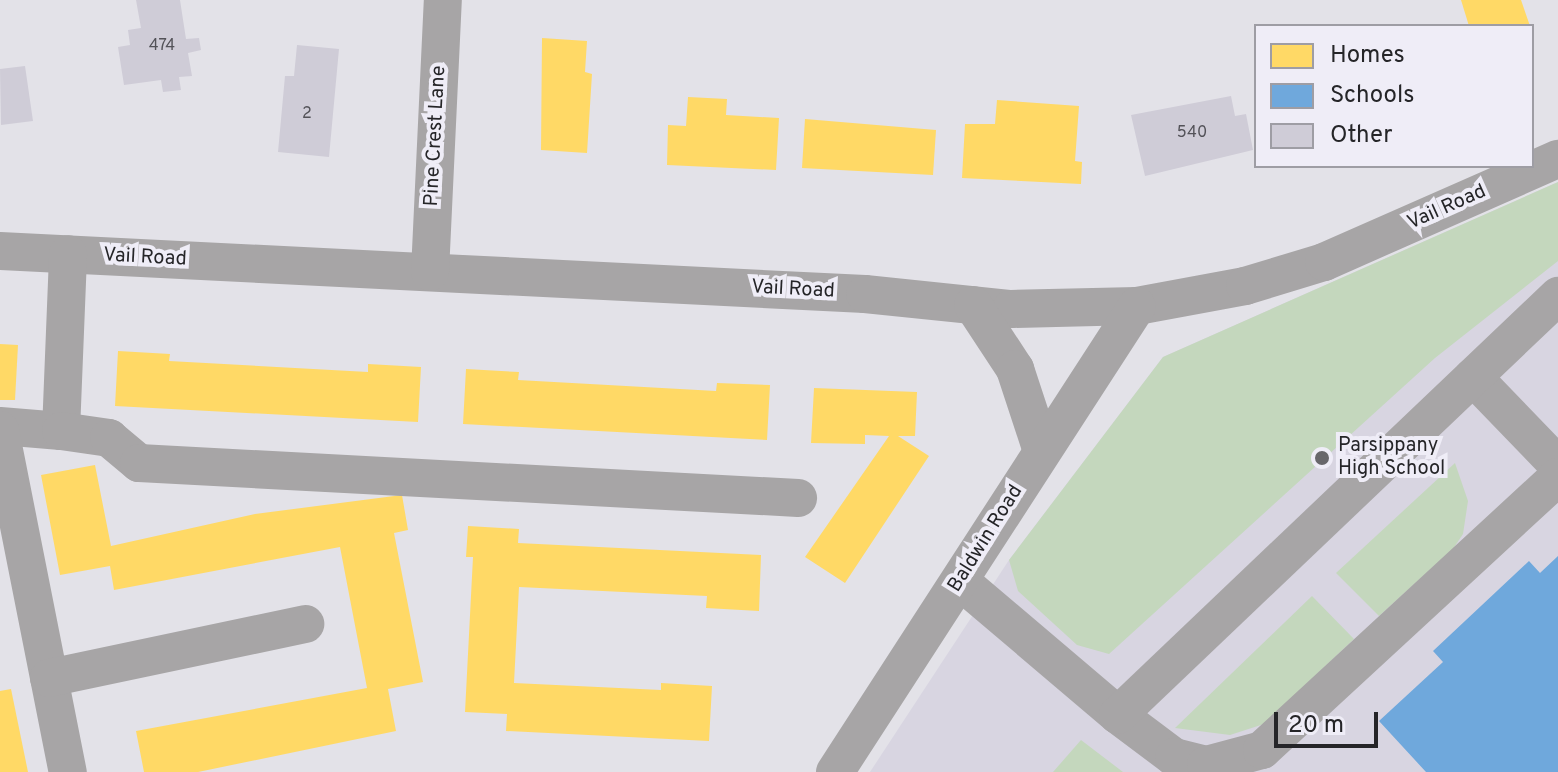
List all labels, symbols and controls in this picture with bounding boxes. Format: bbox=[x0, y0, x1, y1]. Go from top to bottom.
legend bbox=[1254, 24, 1534, 168]
house number: 474 bbox=[149, 36, 175, 56]
text: Homes bbox=[1330, 41, 1405, 71]
street label: Pine Crest Lane bbox=[420, 65, 452, 207]
text: Schools bbox=[1330, 81, 1415, 111]
house number: 2 bbox=[302, 104, 312, 124]
text: Other bbox=[1330, 121, 1392, 151]
house number: 540 bbox=[1177, 123, 1207, 143]
street label: Vail Road bbox=[1404, 180, 1490, 236]
street label: Vail Road bbox=[103, 244, 187, 272]
street label: Vail Road bbox=[751, 276, 835, 304]
place label: Parsippany High School bbox=[1338, 434, 1445, 481]
marker: Parsippany High School bbox=[1313, 449, 1331, 467]
street label: Baldwin Road bbox=[944, 481, 1028, 597]
scale bar bbox=[1278, 696, 1382, 746]
text: 20 m bbox=[1288, 711, 1344, 741]

